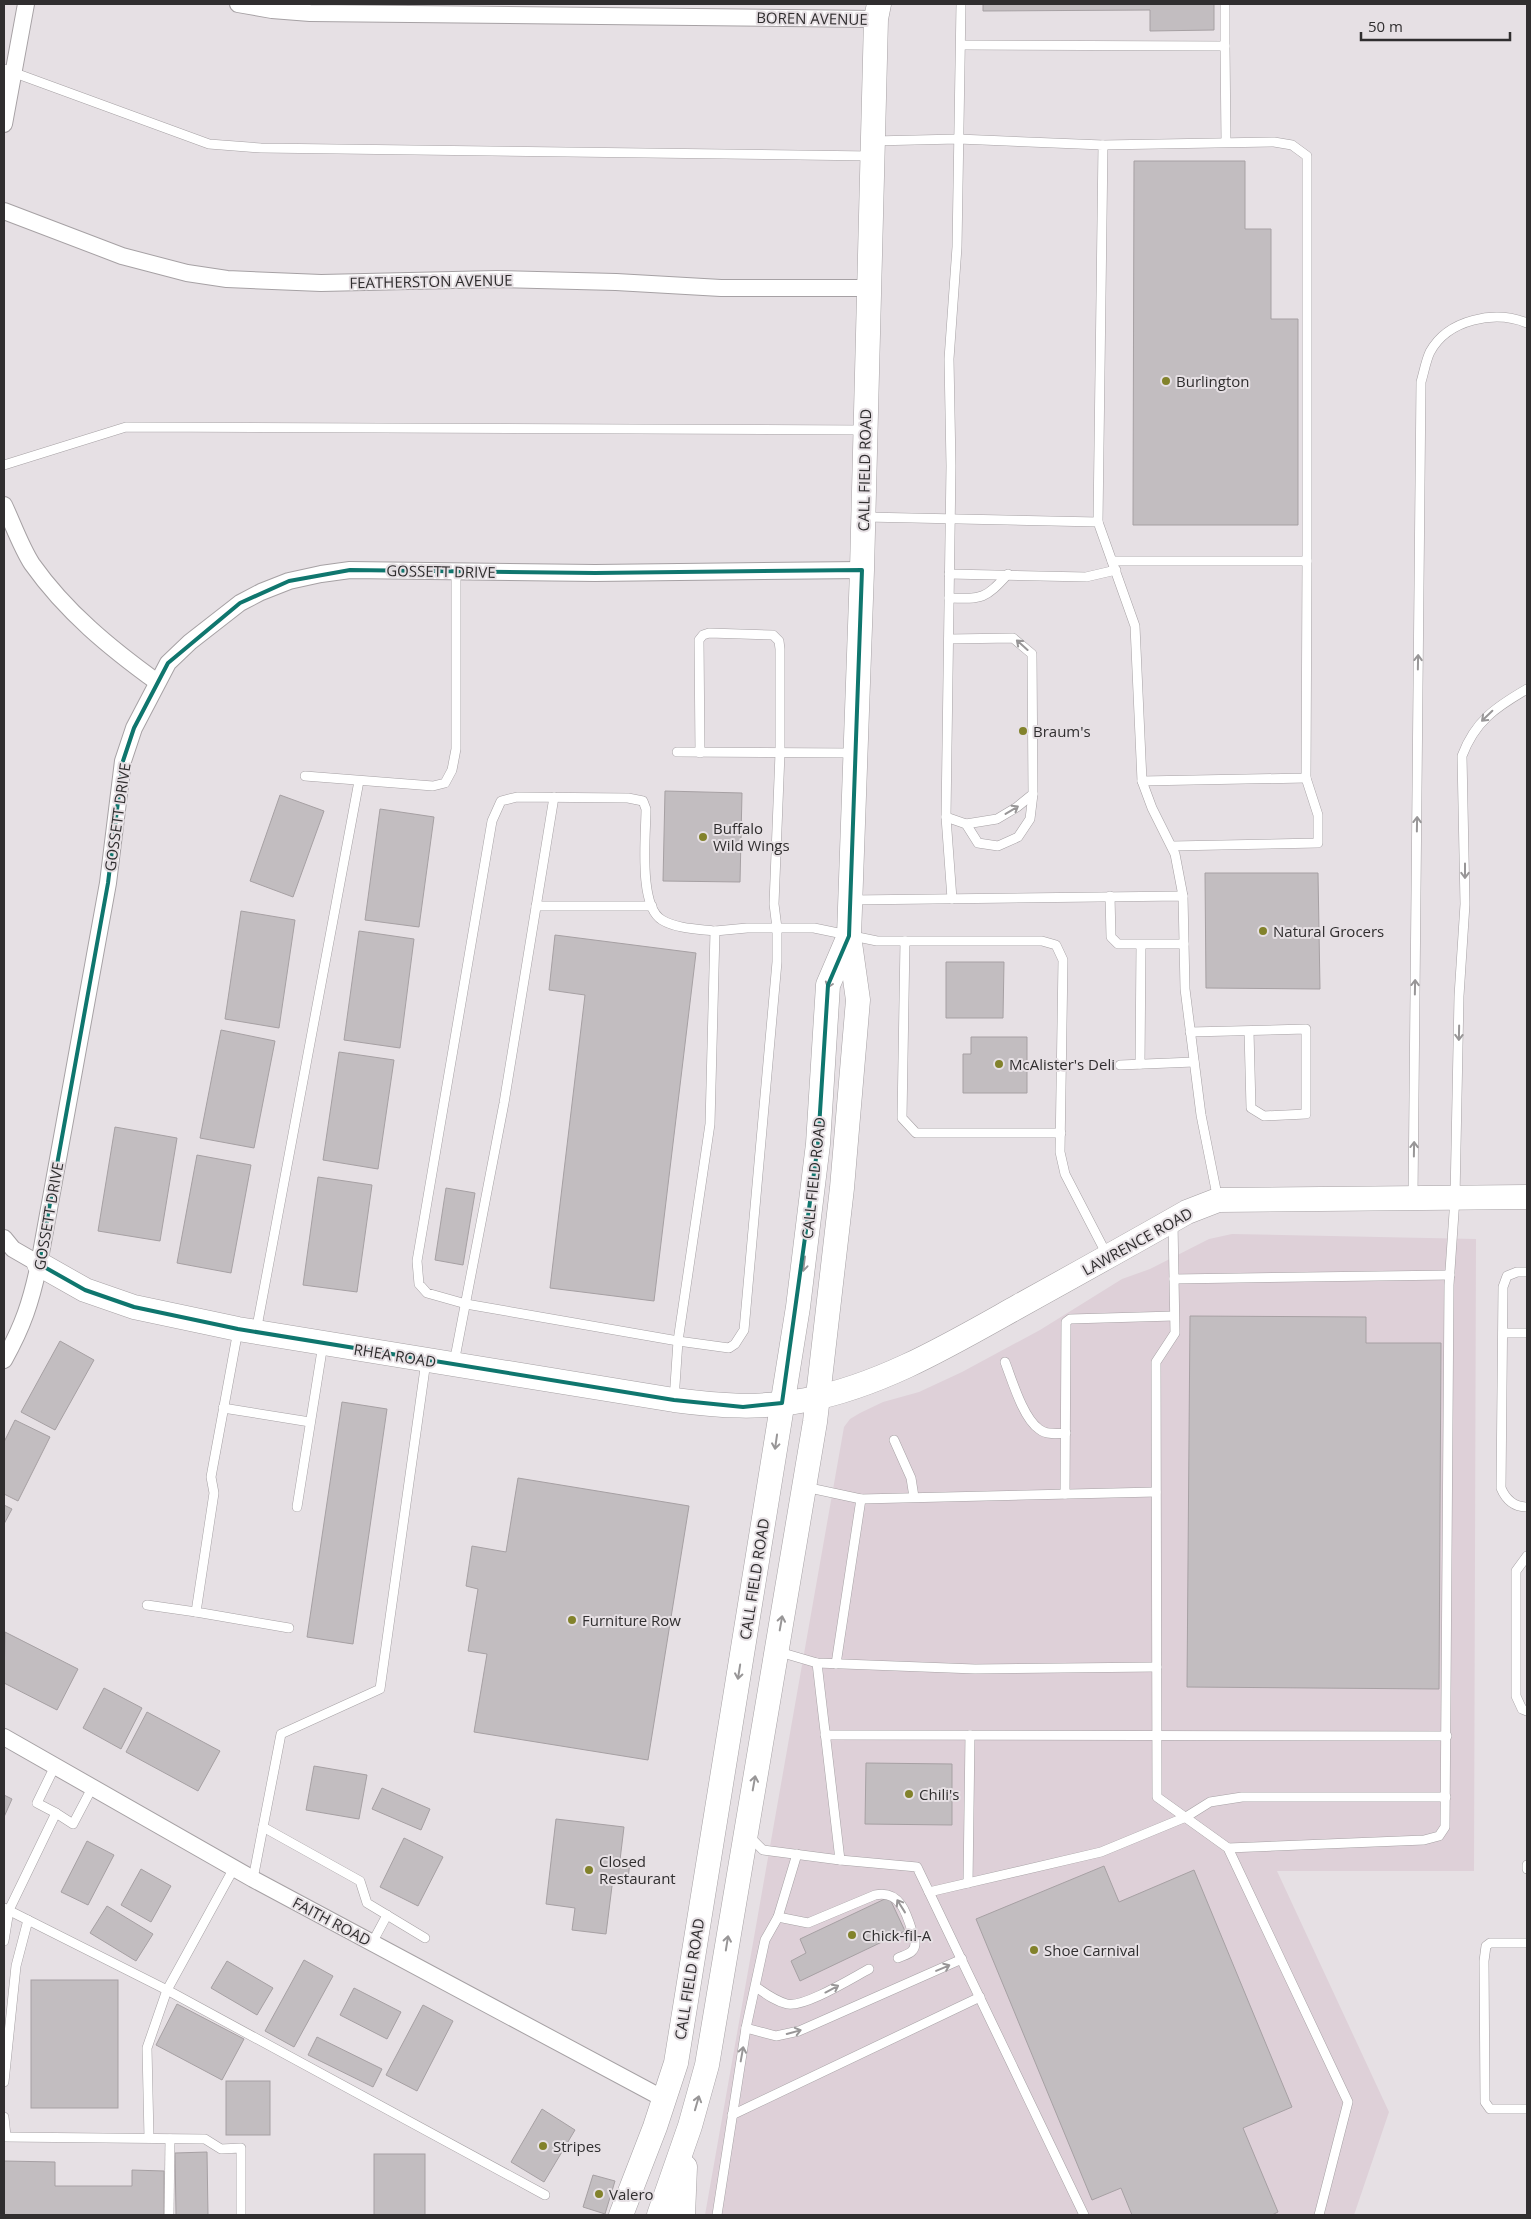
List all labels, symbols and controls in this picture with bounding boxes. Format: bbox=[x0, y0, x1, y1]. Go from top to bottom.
street label: BOREN AVENUE bbox=[756, 7, 868, 29]
scale bar bbox=[1361, 10, 1510, 42]
text: 50 m bbox=[1368, 16, 1403, 36]
street label: FEATHERSTON AVENUE bbox=[349, 270, 513, 292]
place label: Burlington bbox=[1176, 371, 1250, 391]
marker: Burlington bbox=[1160, 375, 1172, 387]
street label: CALL FIELD ROAD bbox=[853, 408, 875, 532]
street label: GOSSETT DRIVE bbox=[386, 560, 496, 582]
one-way arrow bbox=[1016, 640, 1029, 651]
one-way arrow bbox=[1414, 654, 1423, 670]
one-way arrow bbox=[1481, 710, 1493, 722]
place label: Braum's bbox=[1033, 721, 1091, 741]
marker: Braum's bbox=[1017, 725, 1029, 737]
street label: GOSSETT DRIVE bbox=[99, 761, 135, 873]
one-way arrow bbox=[1004, 805, 1018, 815]
one-way arrow bbox=[1412, 817, 1422, 833]
place label: Buffalo Wild Wings bbox=[713, 818, 790, 855]
marker: Buffalo Wild Wings bbox=[697, 831, 709, 843]
one-way arrow bbox=[1460, 862, 1470, 878]
place label: Natural Grocers bbox=[1273, 921, 1384, 941]
marker: Natural Grocers bbox=[1257, 925, 1269, 937]
one-way arrow bbox=[825, 973, 835, 989]
one-way arrow bbox=[1410, 979, 1420, 996]
one-way arrow bbox=[1454, 1025, 1463, 1041]
place label: McAlister's Deli bbox=[1009, 1054, 1115, 1074]
marker: McAlister's Deli bbox=[993, 1058, 1005, 1070]
street label: CALL FIELD ROAD bbox=[797, 1116, 829, 1240]
one-way arrow bbox=[1409, 1142, 1419, 1158]
street label: GOSSETT DRIVE bbox=[29, 1160, 67, 1272]
street label: LAWRENCE ROAD bbox=[1078, 1202, 1196, 1280]
one-way arrow bbox=[799, 1256, 809, 1272]
street label: RHEA ROAD bbox=[352, 1339, 438, 1371]
one-way arrow bbox=[771, 1434, 781, 1450]
street label: CALL FIELD ROAD bbox=[735, 1517, 773, 1641]
place label: Furniture Row bbox=[582, 1610, 681, 1630]
marker: Furniture Row bbox=[566, 1614, 578, 1626]
one-way arrow bbox=[776, 1615, 786, 1631]
one-way arrow bbox=[734, 1663, 744, 1679]
one-way arrow bbox=[749, 1775, 759, 1791]
place label: Chili's bbox=[919, 1784, 959, 1804]
marker: Chili's bbox=[903, 1788, 915, 1800]
place label: Closed Restaurant bbox=[599, 1851, 676, 1888]
marker: Closed Restaurant bbox=[583, 1864, 595, 1876]
street label: FAITH ROAD bbox=[289, 1892, 375, 1950]
one-way arrow bbox=[895, 1899, 905, 1913]
street label: CALL FIELD ROAD bbox=[670, 1917, 708, 2041]
place label: Chick-fil-A bbox=[862, 1925, 932, 1945]
marker: Chick-fil-A bbox=[846, 1929, 858, 1941]
one-way arrow bbox=[722, 1936, 732, 1952]
place label: Shoe Carnival bbox=[1044, 1940, 1139, 1960]
marker: Shoe Carnival bbox=[1028, 1944, 1040, 1956]
one-way arrow bbox=[935, 1962, 950, 1972]
one-way arrow bbox=[824, 1984, 839, 1993]
one-way arrow bbox=[785, 2026, 801, 2036]
one-way arrow bbox=[737, 2047, 747, 2063]
one-way arrow bbox=[692, 2095, 702, 2111]
place label: Stripes bbox=[553, 2136, 601, 2156]
marker: Stripes bbox=[537, 2140, 549, 2152]
place label: Valero bbox=[609, 2184, 654, 2204]
marker: Valero bbox=[593, 2188, 605, 2200]

